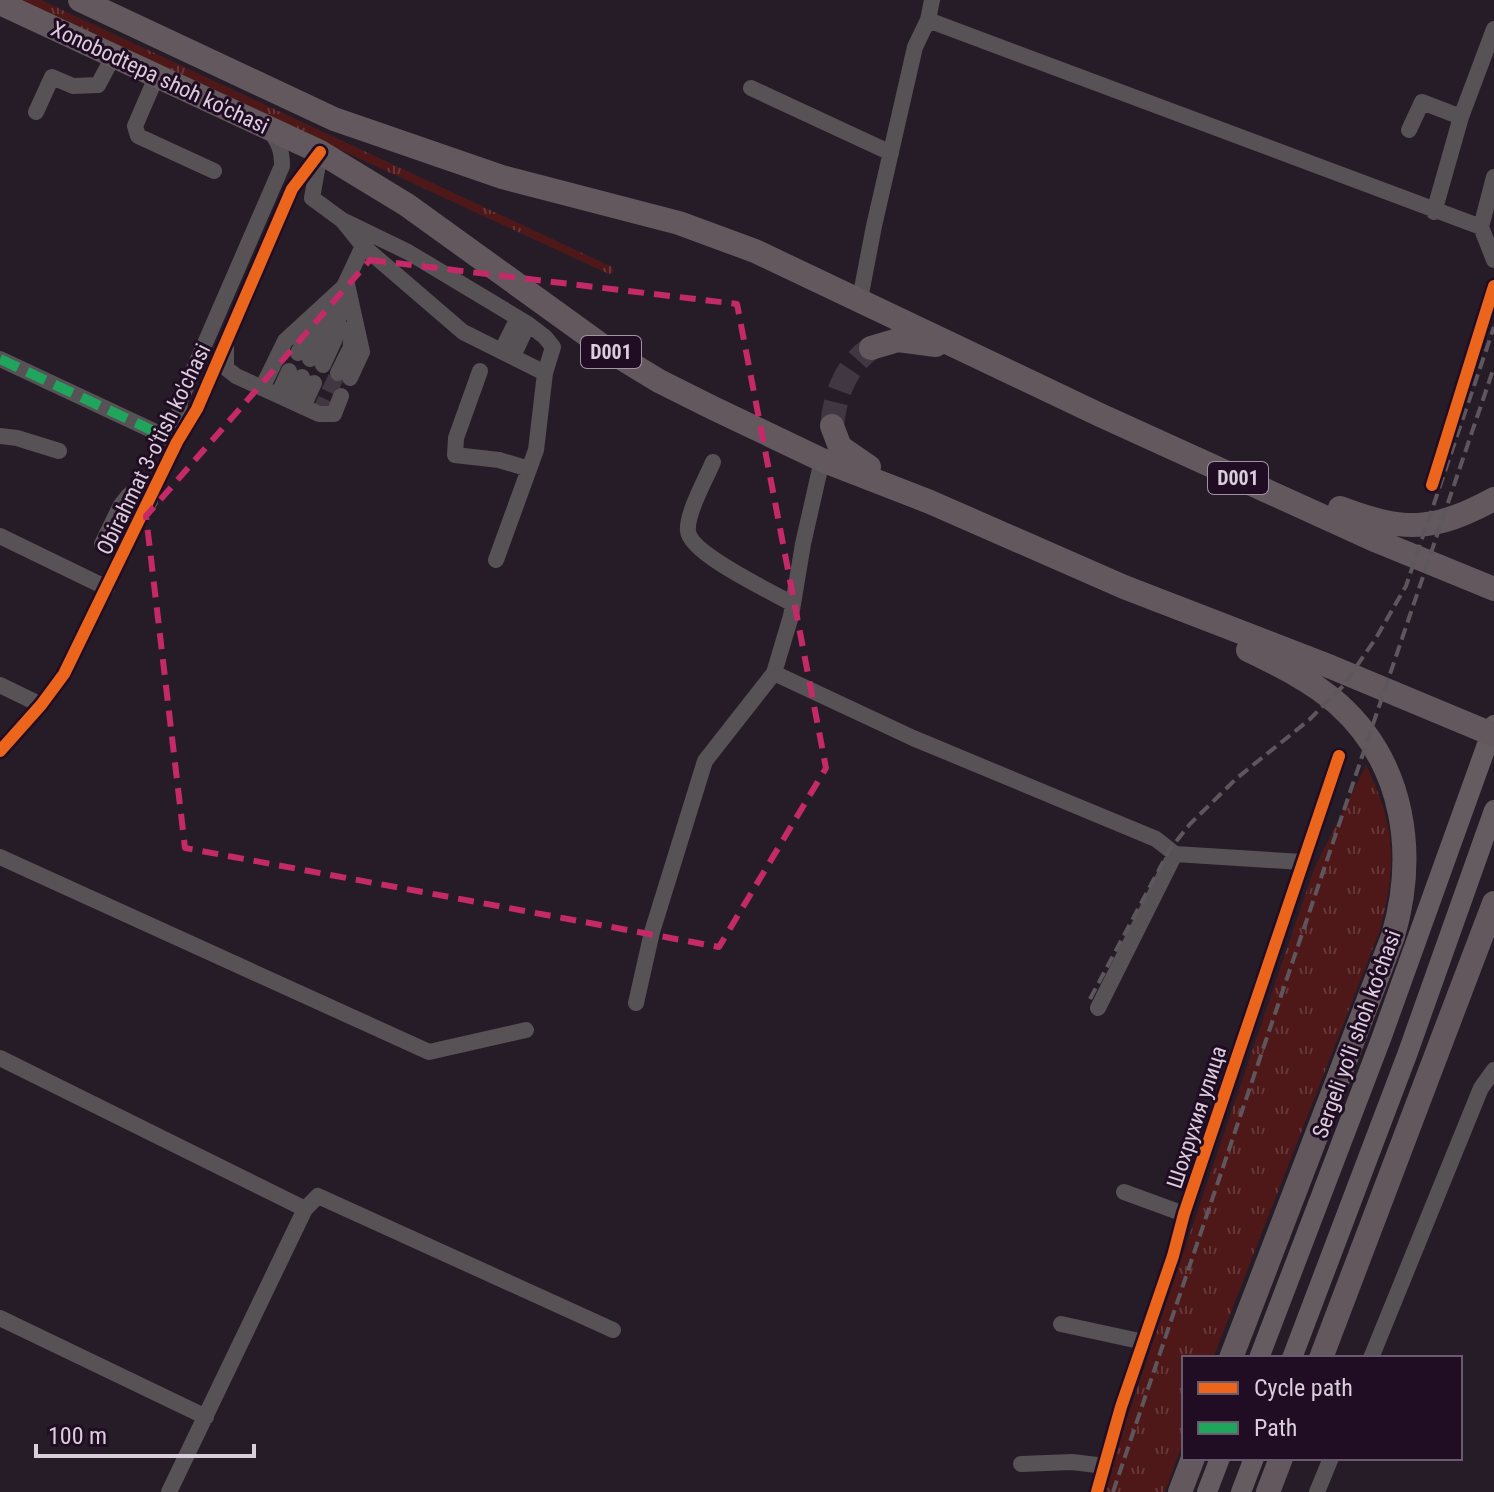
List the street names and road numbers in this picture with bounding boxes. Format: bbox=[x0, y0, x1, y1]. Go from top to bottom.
street label: Xonobodtepa shoh ko'chasi bbox=[47, 16, 273, 139]
road number: D001 bbox=[581, 336, 641, 368]
street label: Obirahmat 3-o'tish ko'chasi bbox=[92, 340, 215, 559]
road number: D001 bbox=[1208, 462, 1268, 494]
street label: Sergeli yo‘li shoh ko‘chasi bbox=[1307, 927, 1406, 1142]
street label: Шохрухия улица bbox=[1162, 1043, 1231, 1191]

